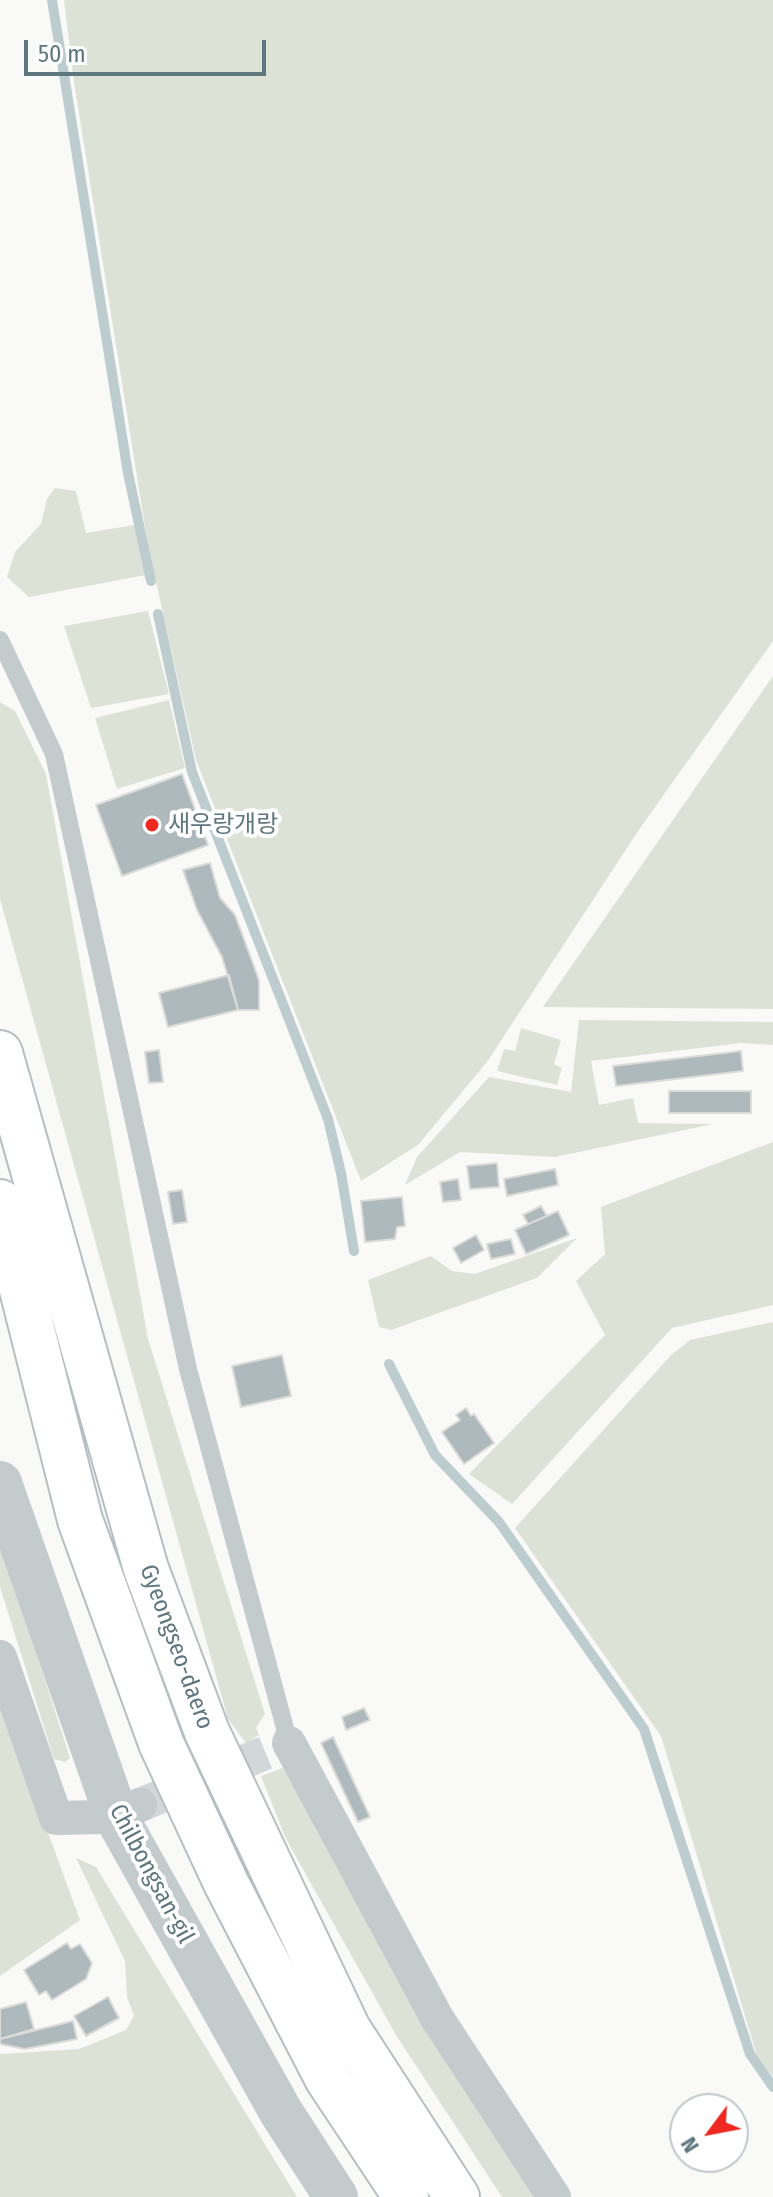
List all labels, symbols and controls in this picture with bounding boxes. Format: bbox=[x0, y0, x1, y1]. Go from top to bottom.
scale bar bbox=[28, 24, 270, 74]
text: 50 m bbox=[38, 40, 86, 68]
place label: 새우랑개랑 bbox=[168, 811, 278, 839]
marker: 새우랑개랑 bbox=[143, 816, 161, 834]
street label: Gyeongseo-daero bbox=[133, 1561, 219, 1733]
street label: Chilbongsan-gil bbox=[102, 1800, 200, 1948]
north arrow bbox=[669, 2093, 749, 2173]
text: N bbox=[675, 2132, 705, 2158]

